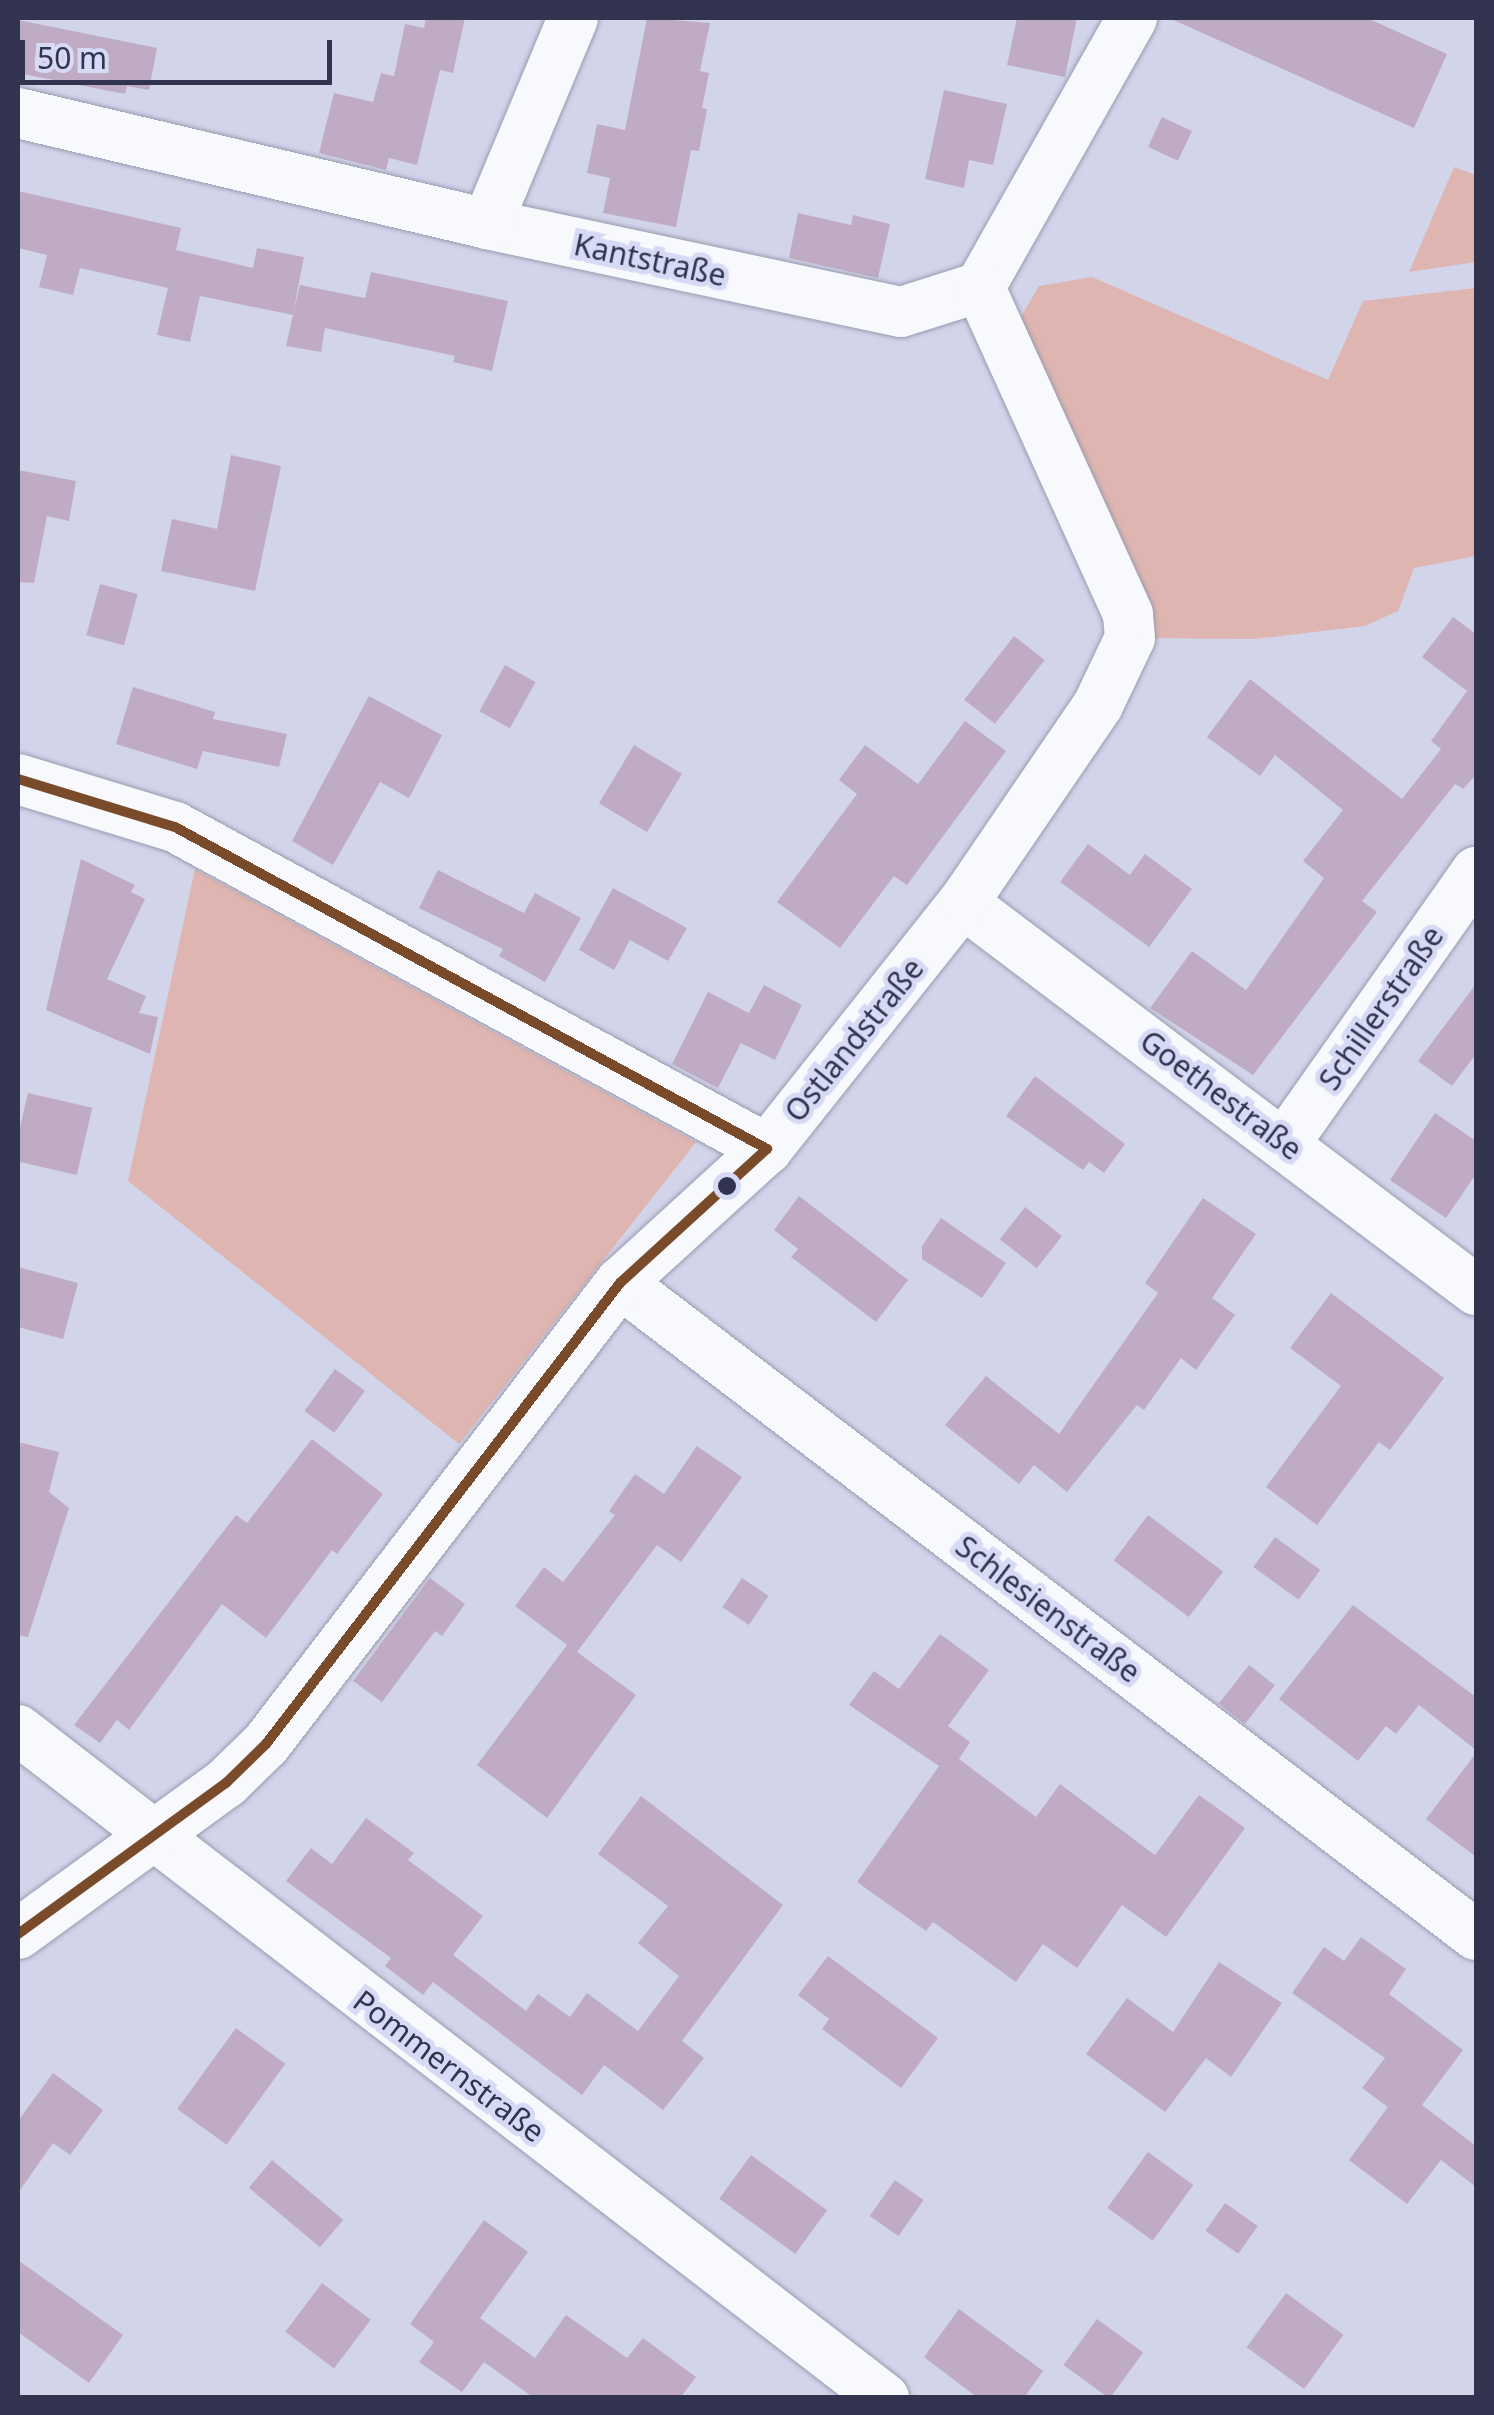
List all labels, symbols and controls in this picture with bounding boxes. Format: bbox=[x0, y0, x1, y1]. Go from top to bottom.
scale bar bbox=[25, 20, 338, 82]
text: 50 m bbox=[37, 37, 107, 78]
street label: Kantstraße bbox=[571, 226, 729, 294]
street label: Schillerstraße bbox=[1311, 919, 1451, 1097]
street label: Ostlandstraße bbox=[777, 951, 931, 1129]
street label: Goethestraße bbox=[1133, 1023, 1309, 1167]
unlabelled marker bbox=[717, 1176, 737, 1196]
street label: Schlesienstraße bbox=[949, 1528, 1147, 1690]
street label: Pommernstraße bbox=[346, 1982, 552, 2150]

